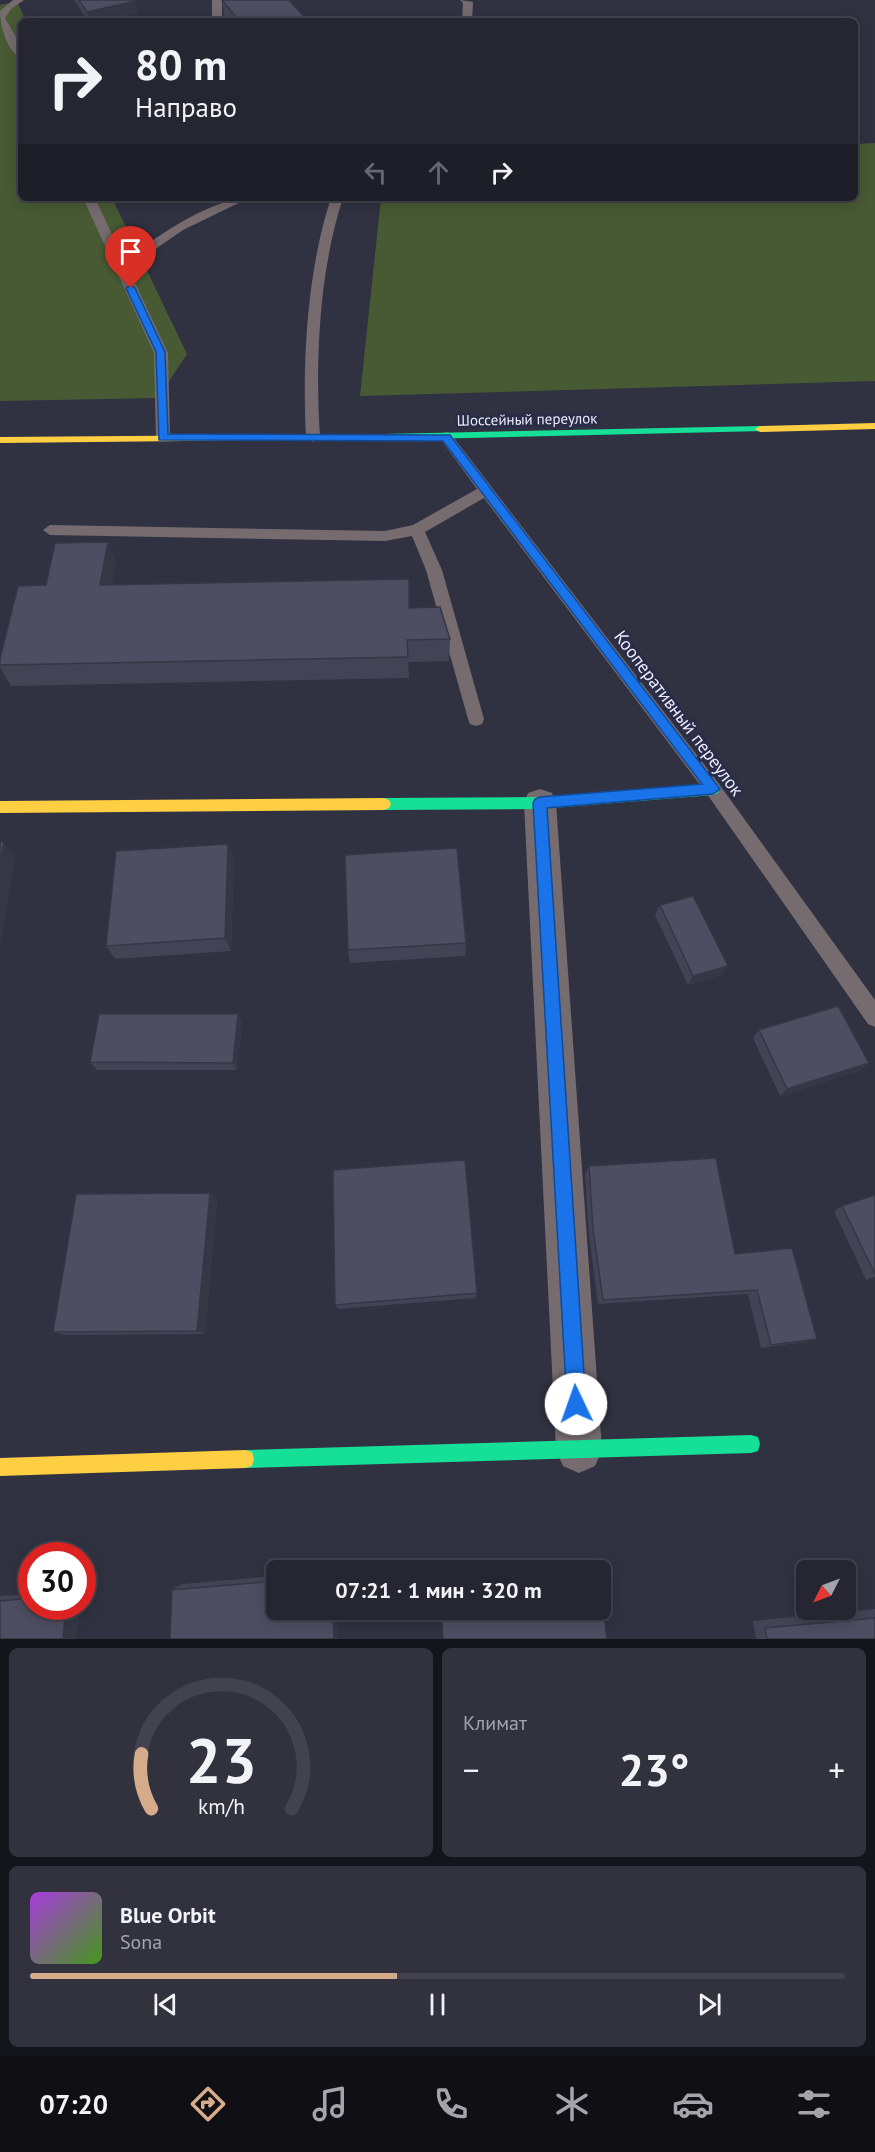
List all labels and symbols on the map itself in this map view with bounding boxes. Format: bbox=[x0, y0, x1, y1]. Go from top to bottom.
pin bbox=[105, 226, 156, 288]
street label: Шоссейный переулок bbox=[456, 408, 598, 430]
street label: Кооперативный переулок bbox=[609, 626, 749, 801]
position arrow bbox=[544, 1372, 608, 1436]
speed limit sign: 30 bbox=[18, 1542, 96, 1620]
north arrow bbox=[796, 1560, 856, 1620]

